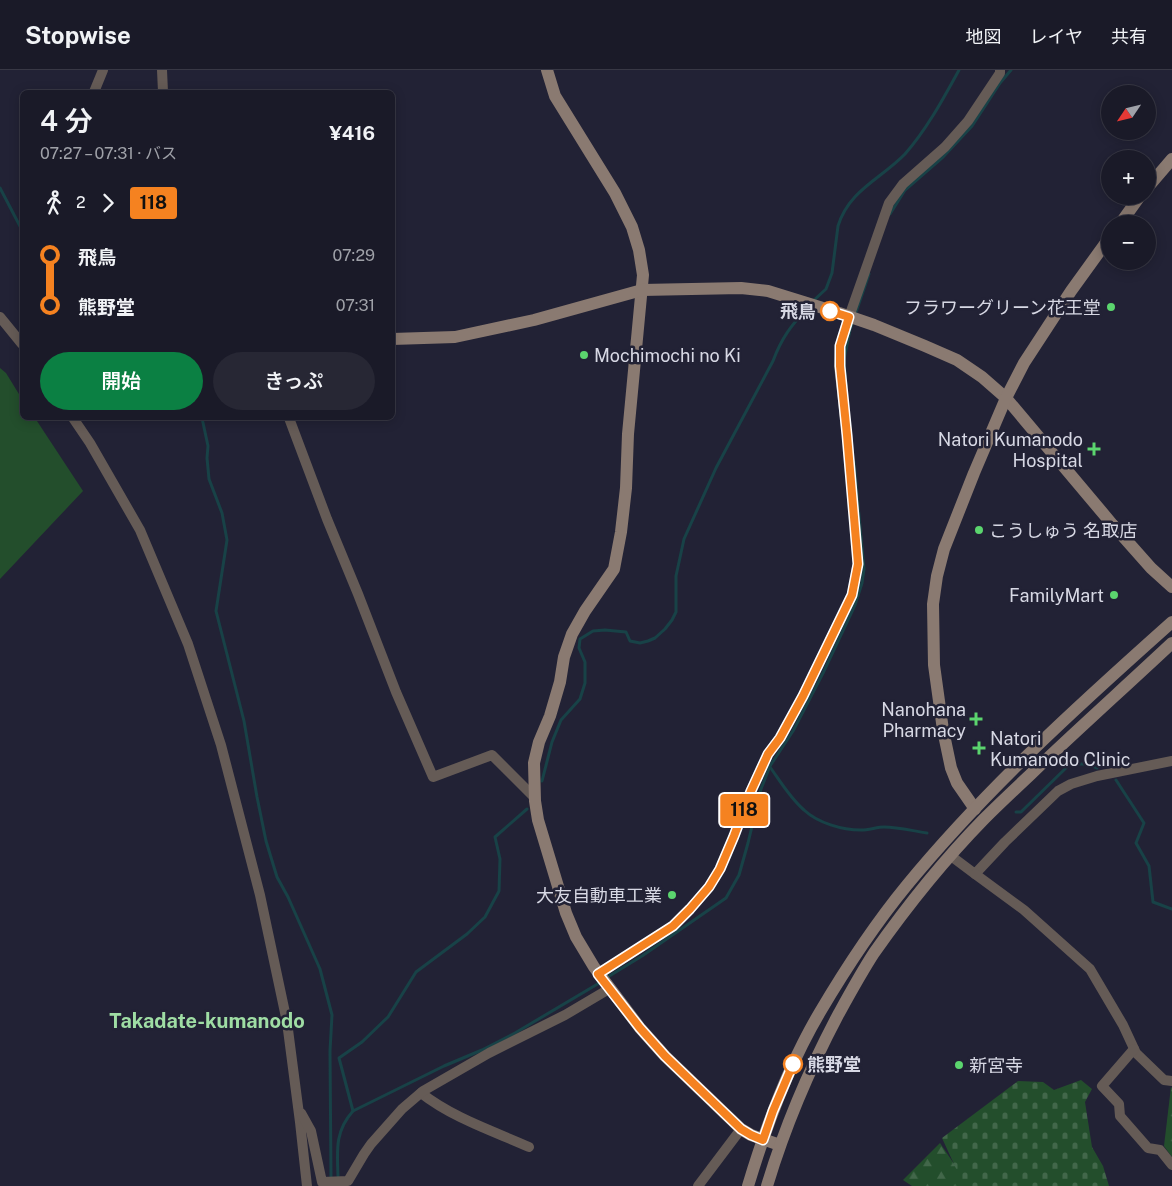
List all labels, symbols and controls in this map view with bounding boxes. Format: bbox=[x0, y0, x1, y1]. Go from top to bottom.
text: Stopwise bbox=[25, 21, 131, 49]
text: 地図 bbox=[966, 26, 1002, 47]
text: レイヤ bbox=[1030, 26, 1083, 47]
text: 共有 bbox=[1111, 26, 1147, 47]
north arrow bbox=[1101, 85, 1156, 140]
map controls bbox=[1101, 85, 1156, 270]
text: 4 分 bbox=[40, 104, 93, 137]
text: ¥416 bbox=[329, 122, 375, 144]
text: 07:27 – 07:31 · バス bbox=[40, 144, 177, 163]
button: + bbox=[1101, 150, 1156, 205]
icon: walk bbox=[40, 189, 68, 217]
icon: forward bbox=[94, 189, 122, 217]
text: 118 bbox=[140, 192, 167, 213]
text: 2 bbox=[76, 193, 86, 212]
button: − bbox=[1101, 215, 1156, 270]
text: 飛鳥 bbox=[78, 246, 116, 268]
text: 07:29 bbox=[332, 246, 375, 265]
text: 熊野堂 bbox=[78, 296, 135, 318]
text: 07:31 bbox=[336, 296, 375, 315]
place label: フラワーグリーン花王堂 bbox=[904, 297, 1101, 318]
place label: 飛鳥 bbox=[780, 301, 816, 322]
marker: 飛鳥 bbox=[820, 301, 840, 321]
marker: フラワーグリーン花王堂 bbox=[1105, 301, 1117, 313]
place label: Mochimochi no Ki bbox=[594, 345, 741, 366]
marker: Mochimochi no Ki bbox=[578, 349, 590, 361]
button: 開始 bbox=[40, 352, 203, 410]
button: きっぷ bbox=[213, 352, 375, 410]
place label: Natori Kumanodo Hospital bbox=[938, 429, 1083, 471]
marker: Natori Kumanodo Hospital bbox=[1087, 442, 1101, 456]
place label: こうしゅう 名取店 bbox=[989, 520, 1137, 541]
marker: こうしゅう 名取店 bbox=[973, 524, 985, 536]
place label: FamilyMart bbox=[1009, 585, 1104, 606]
marker: FamilyMart bbox=[1108, 589, 1120, 601]
place label: Nanohana Pharmacy bbox=[881, 699, 966, 741]
marker: Nanohana Pharmacy bbox=[970, 713, 982, 725]
place label: Natori Kumanodo Clinic bbox=[990, 728, 1131, 770]
marker: Natori Kumanodo Clinic bbox=[972, 741, 986, 755]
line badge: 118 bbox=[715, 794, 773, 826]
text: 118 bbox=[730, 799, 758, 820]
place label: 大友自動車工業 bbox=[536, 885, 662, 906]
marker: 大友自動車工業 bbox=[666, 889, 678, 901]
district label: Takadate-kumanodo bbox=[109, 1009, 305, 1033]
marker: 熊野堂 bbox=[783, 1054, 803, 1074]
place label: 熊野堂 bbox=[807, 1054, 861, 1075]
place label: 新宮寺 bbox=[969, 1055, 1023, 1076]
marker: 新宮寺 bbox=[953, 1059, 965, 1071]

